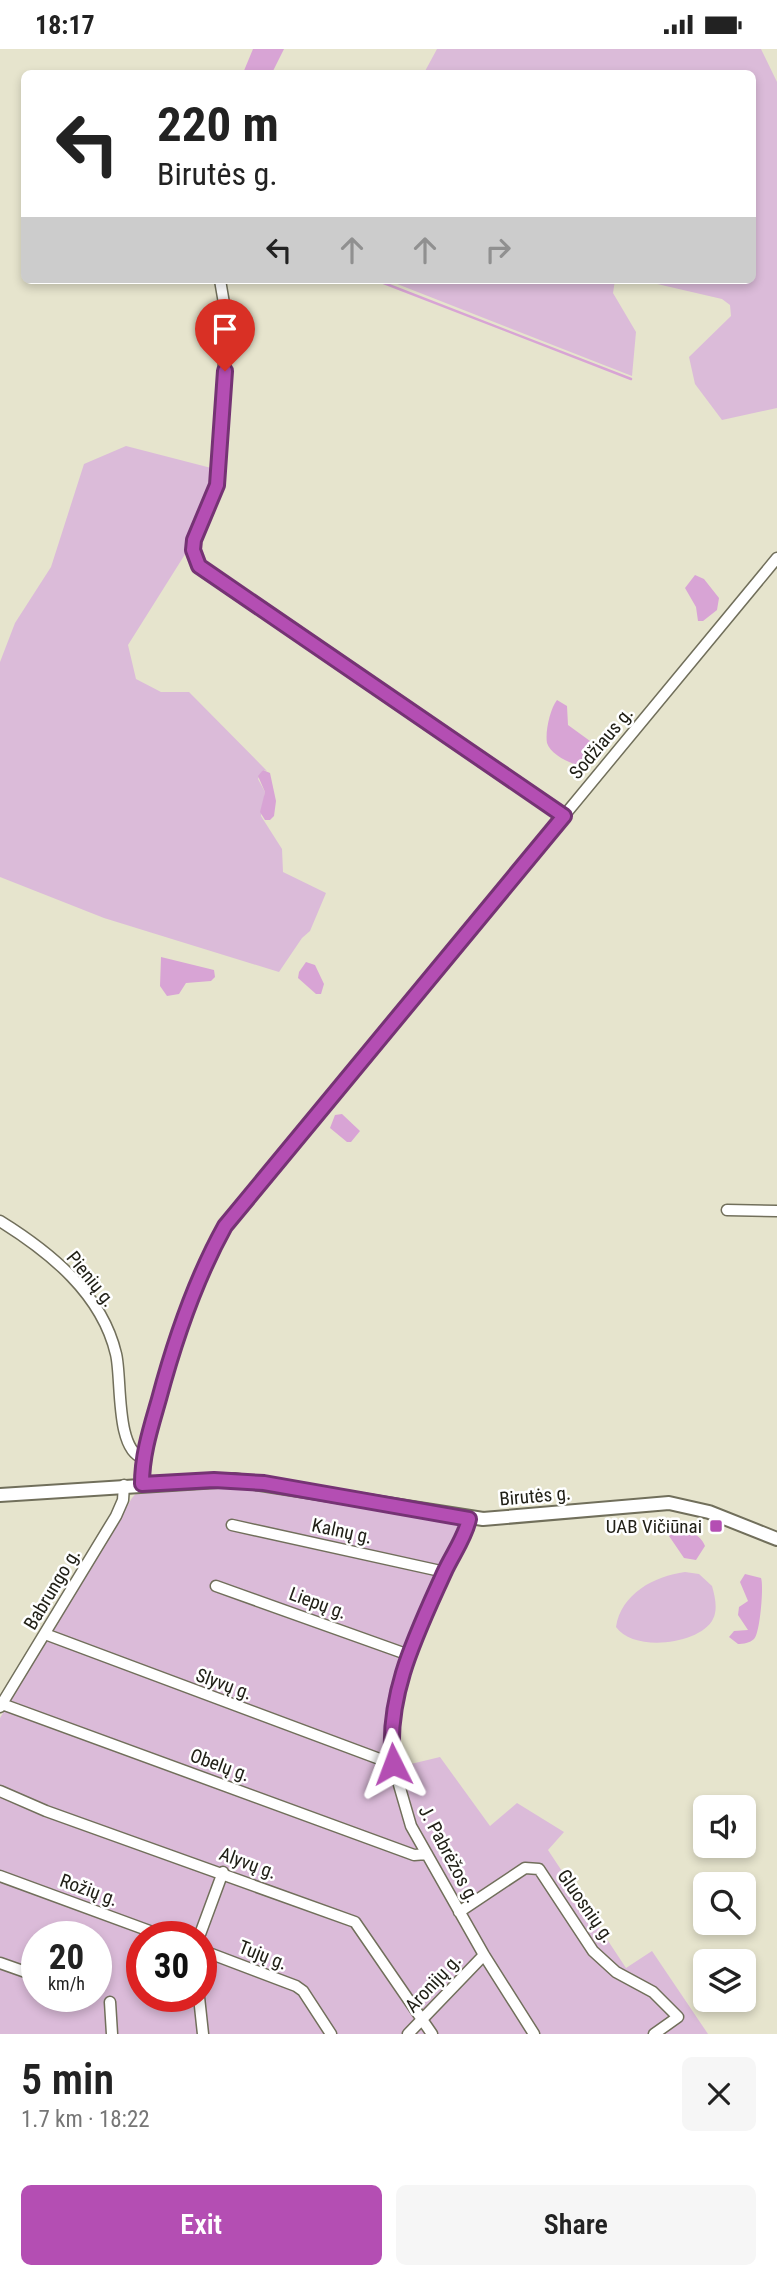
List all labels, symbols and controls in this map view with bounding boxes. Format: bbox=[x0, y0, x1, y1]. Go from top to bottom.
text: 18:17 bbox=[35, 10, 95, 40]
text: 220 m bbox=[157, 96, 279, 153]
icon: left bbox=[42, 98, 133, 189]
text: Birutės g. bbox=[157, 155, 278, 193]
icon: left bbox=[260, 231, 298, 269]
icon: ahead bbox=[333, 231, 371, 269]
icon: ahead bbox=[406, 231, 444, 269]
icon: right bbox=[479, 231, 517, 269]
pin bbox=[195, 299, 255, 371]
icon: arrive bbox=[206, 310, 244, 348]
street label: Sodžiaus g. bbox=[564, 702, 638, 784]
street label: Pienių g. bbox=[62, 1246, 120, 1312]
street label: Birutės g. bbox=[498, 1481, 572, 1511]
street label: Kalnų g. bbox=[310, 1513, 374, 1549]
place label: UAB Vičiūnai bbox=[606, 1515, 702, 1538]
marker: UAB Vičiūnai bbox=[708, 1518, 724, 1534]
street label: Babrungo g. bbox=[19, 1544, 85, 1634]
street label: Liepų g. bbox=[286, 1582, 350, 1624]
street label: Slyvų g. bbox=[193, 1663, 255, 1705]
position arrow bbox=[356, 1727, 430, 1801]
street label: Obelų g. bbox=[187, 1744, 253, 1786]
map controls bbox=[693, 1795, 756, 2012]
button: sound bbox=[693, 1795, 756, 1858]
street label: J. Pabrėžos g. bbox=[414, 1801, 484, 1907]
street label: Alyvų g. bbox=[216, 1842, 280, 1884]
street label: Gluosnių g. bbox=[552, 1865, 620, 1947]
street label: Rožių g. bbox=[57, 1869, 121, 1911]
button: search bbox=[693, 1872, 756, 1935]
speed limit sign: 30 bbox=[126, 1921, 217, 2012]
street label: Tujų g. bbox=[235, 1935, 291, 1975]
text: 20 bbox=[49, 1937, 84, 1978]
street label: Aronijų g. bbox=[400, 1949, 466, 2017]
button: layers bbox=[693, 1949, 756, 2012]
text: km/h bbox=[48, 1973, 85, 1994]
text: 5 min bbox=[21, 2055, 114, 2104]
button: close bbox=[682, 2057, 756, 2131]
text: 1.7 km · 18:22 bbox=[21, 2106, 150, 2133]
button: Exit bbox=[21, 2185, 382, 2265]
button: Share bbox=[396, 2185, 756, 2265]

